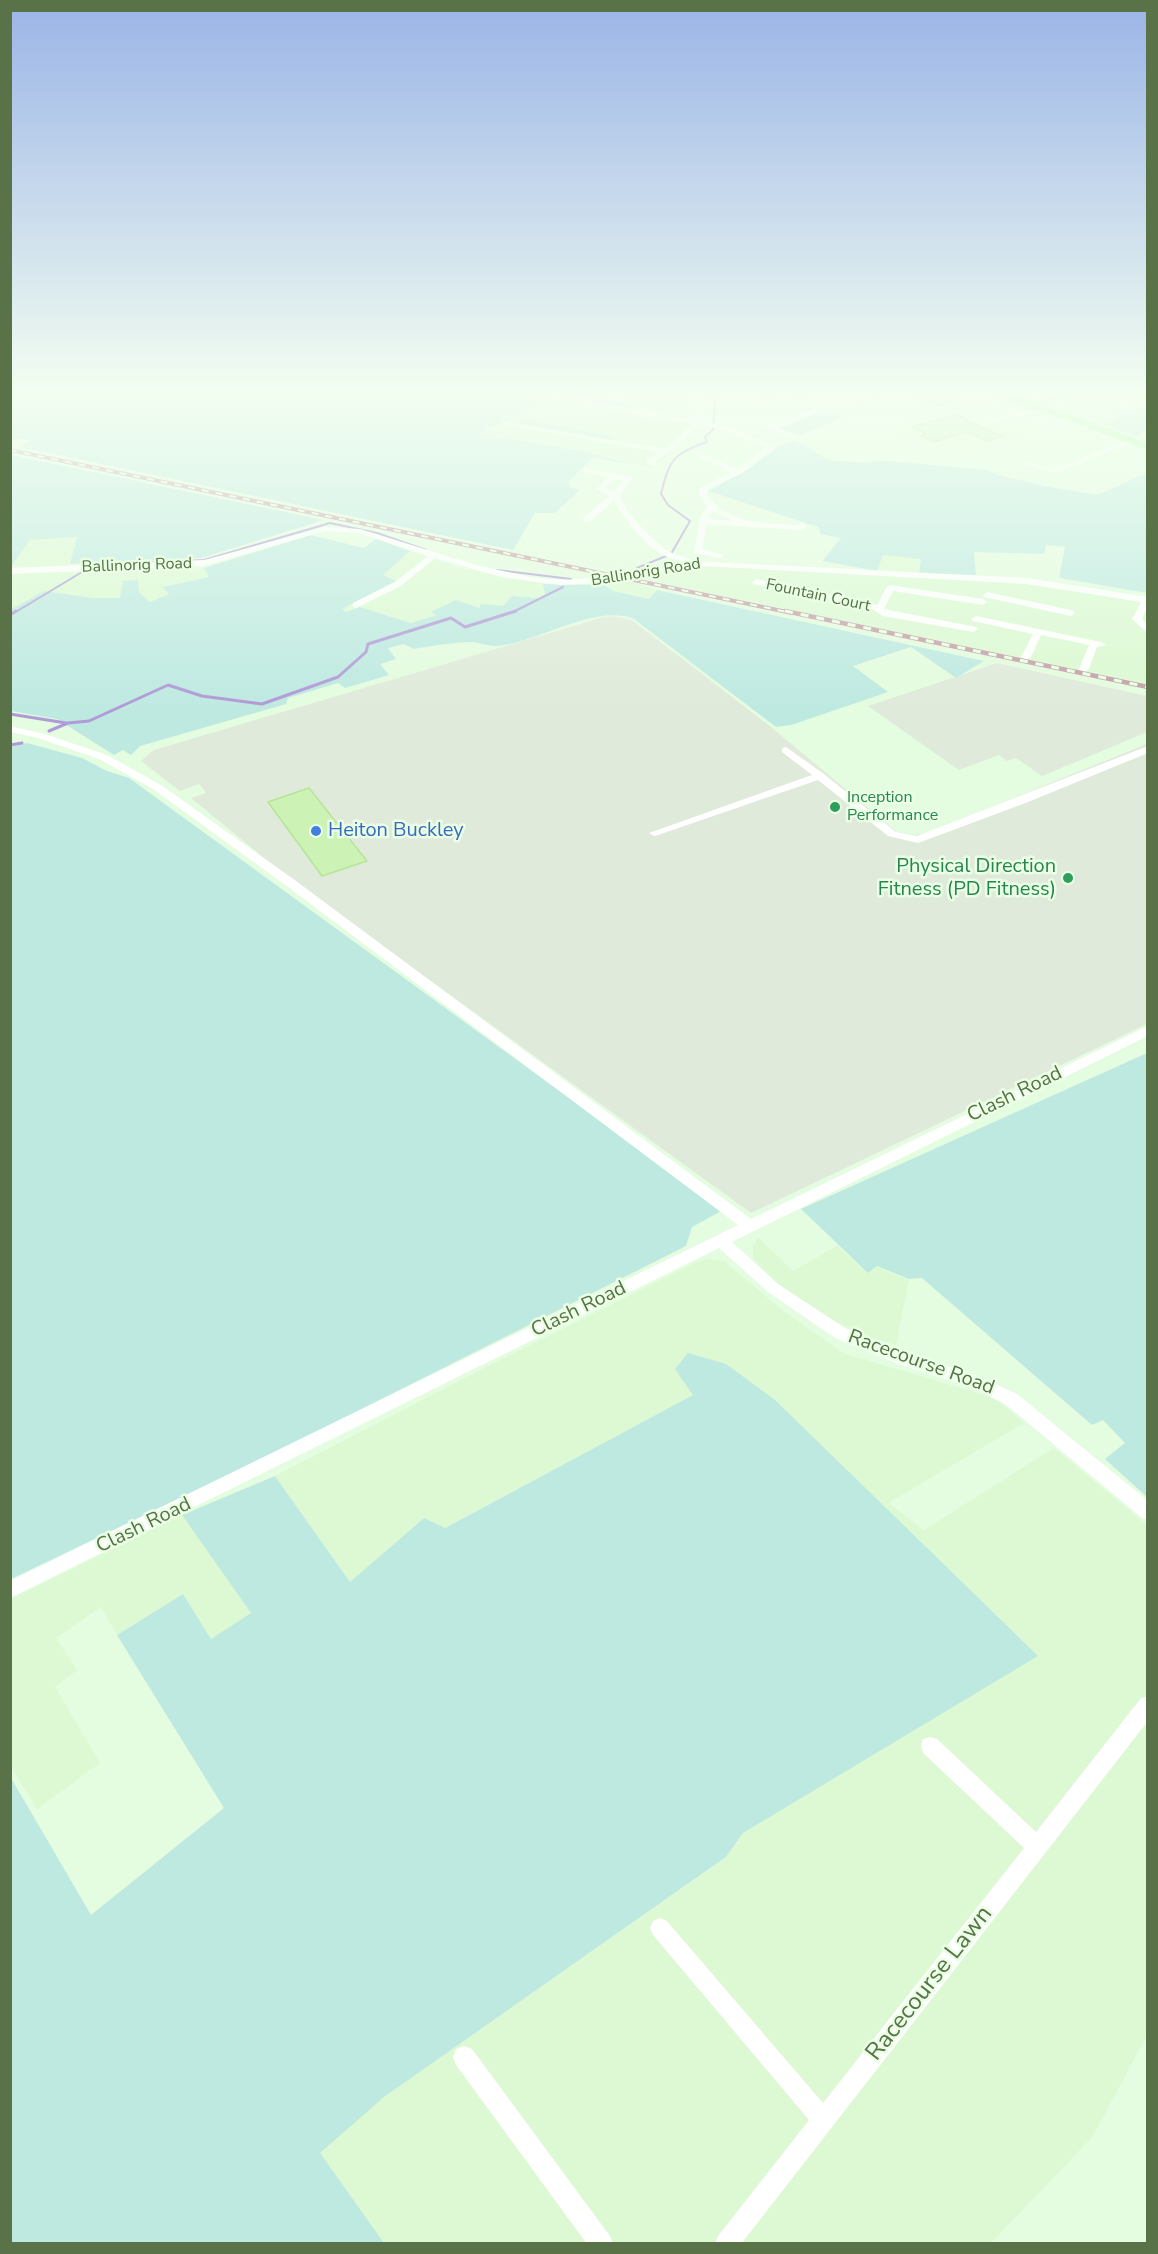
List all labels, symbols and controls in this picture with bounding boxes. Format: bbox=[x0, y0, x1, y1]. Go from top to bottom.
street label: Ballinorig Road bbox=[81, 554, 193, 578]
street label: Ballinorig Road bbox=[590, 555, 702, 591]
street label: Fountain Court bbox=[764, 576, 872, 616]
place label: Inception Performance bbox=[847, 788, 938, 826]
marker: Inception Performance bbox=[828, 800, 842, 814]
place label: Heiton Buckley bbox=[328, 819, 464, 843]
marker: Heiton Buckley bbox=[309, 824, 323, 838]
place label: Physical Direction Fitness (PD Fitness) bbox=[878, 855, 1056, 902]
marker: Physical Direction Fitness (PD Fitness) bbox=[1061, 871, 1075, 885]
street label: Clash Road bbox=[964, 1062, 1066, 1128]
street label: Clash Road bbox=[528, 1277, 630, 1343]
street label: Racecourse Road bbox=[845, 1325, 997, 1401]
street label: Clash Road bbox=[93, 1493, 195, 1559]
street label: Racecourse Lawn bbox=[861, 1901, 999, 2067]

